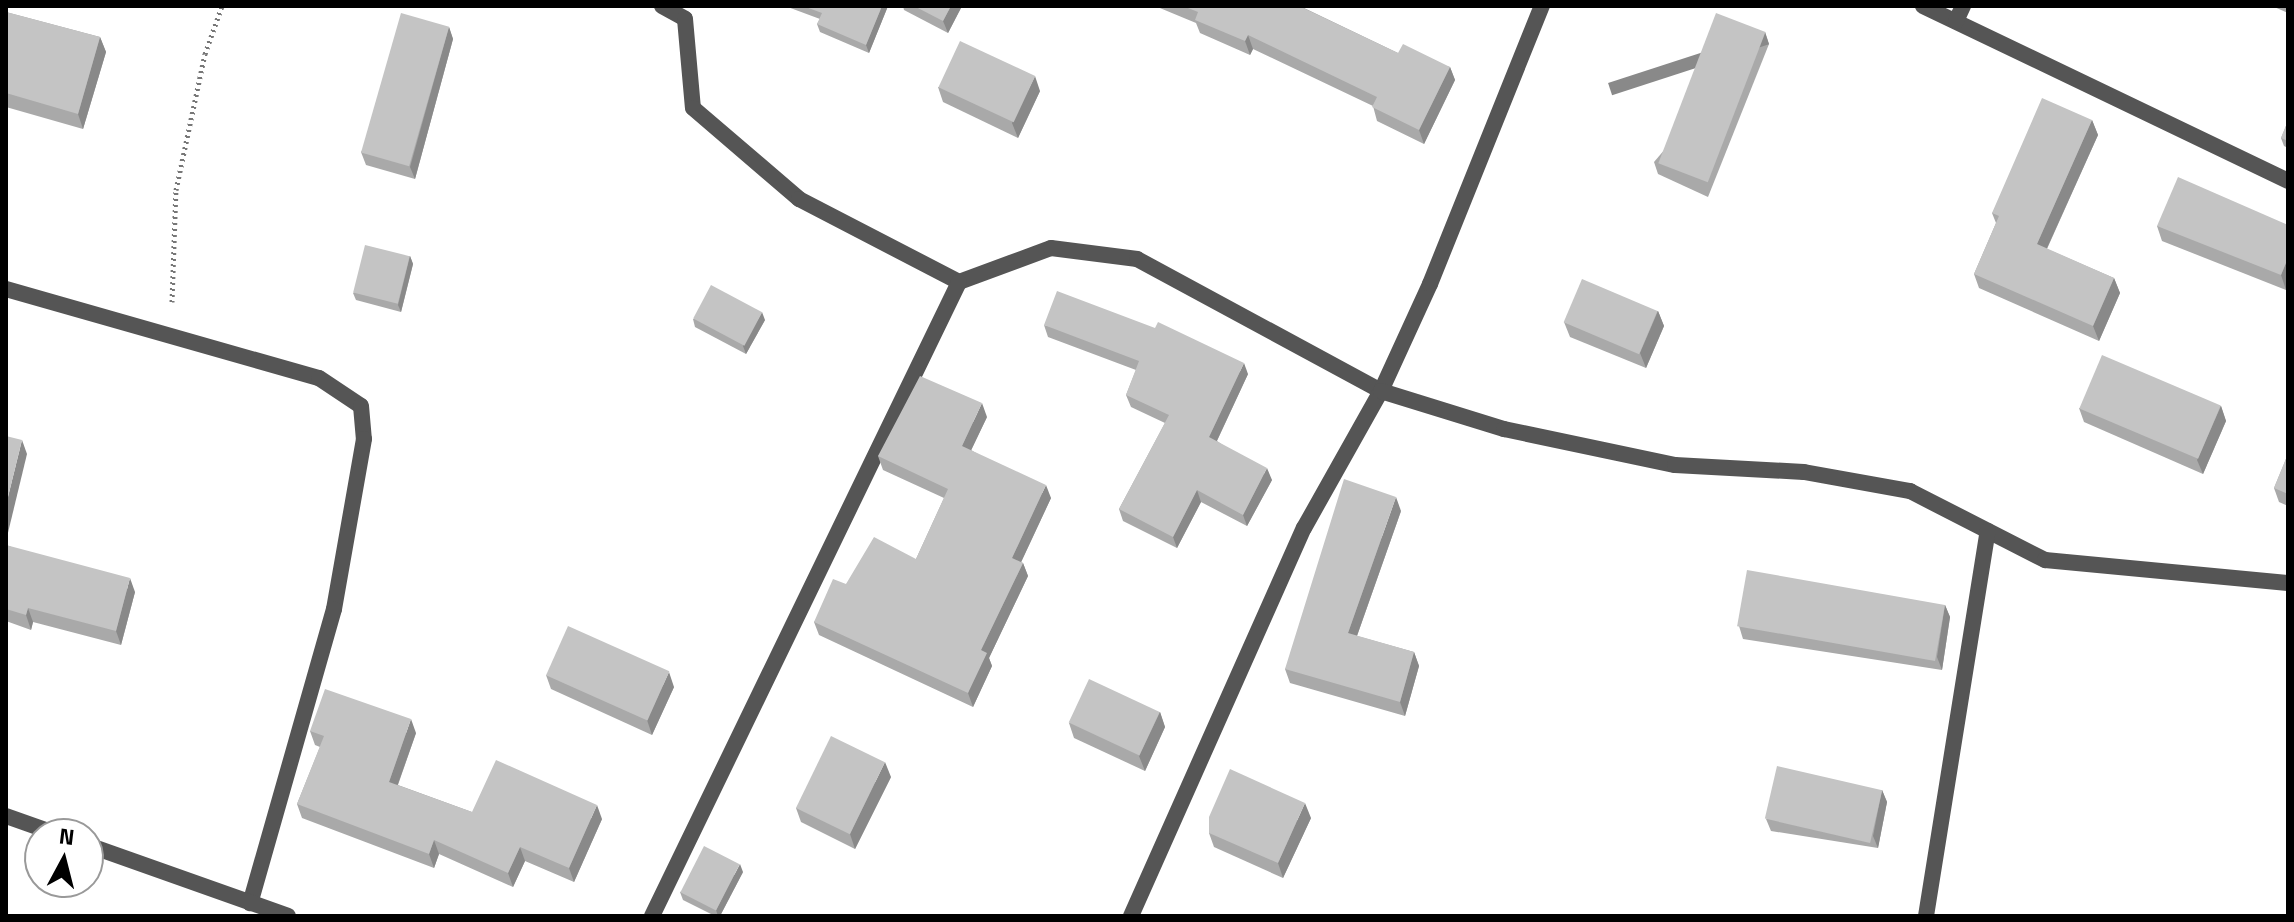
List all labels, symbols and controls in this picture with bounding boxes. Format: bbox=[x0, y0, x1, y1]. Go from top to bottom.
north arrow bbox=[24, 818, 104, 898]
text: N bbox=[57, 818, 76, 854]

